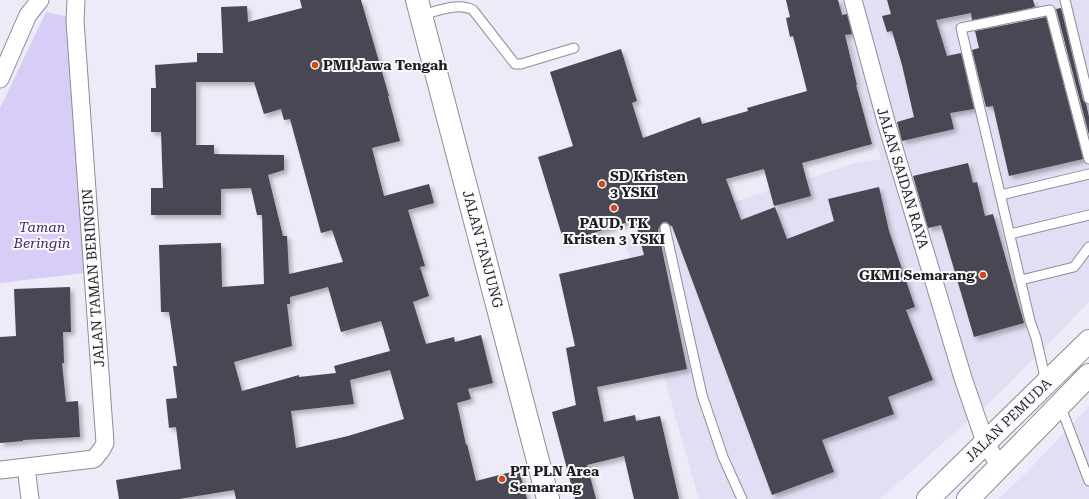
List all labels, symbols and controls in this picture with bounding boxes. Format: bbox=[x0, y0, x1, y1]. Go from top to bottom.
place label: PMI Jawa Tengah bbox=[323, 57, 448, 73]
marker: PMI Jawa Tengah bbox=[310, 60, 320, 70]
street label: JALAN SAIDAN RAYA bbox=[874, 105, 932, 251]
place label: SD Kristen 3 YSKI bbox=[610, 168, 687, 200]
marker: SD Kristen 3 YSKI bbox=[597, 179, 607, 189]
street label: JALAN TAMAN BERINGIN bbox=[79, 188, 107, 368]
street label: JALAN TANJUNG bbox=[460, 188, 506, 310]
marker: PAUD, TK Kristen 3 YSKI bbox=[609, 203, 619, 213]
place label: PAUD, TK Kristen 3 YSKI bbox=[563, 215, 665, 247]
park label: Taman Beringin bbox=[13, 219, 71, 251]
place label: GKMI Semarang bbox=[859, 267, 975, 283]
marker: GKMI Semarang bbox=[978, 270, 988, 280]
street label: JALAN PEMUDA bbox=[962, 375, 1055, 465]
place label: PT PLN Area Semarang bbox=[510, 463, 600, 495]
marker: PT PLN Area Semarang bbox=[497, 474, 507, 484]

